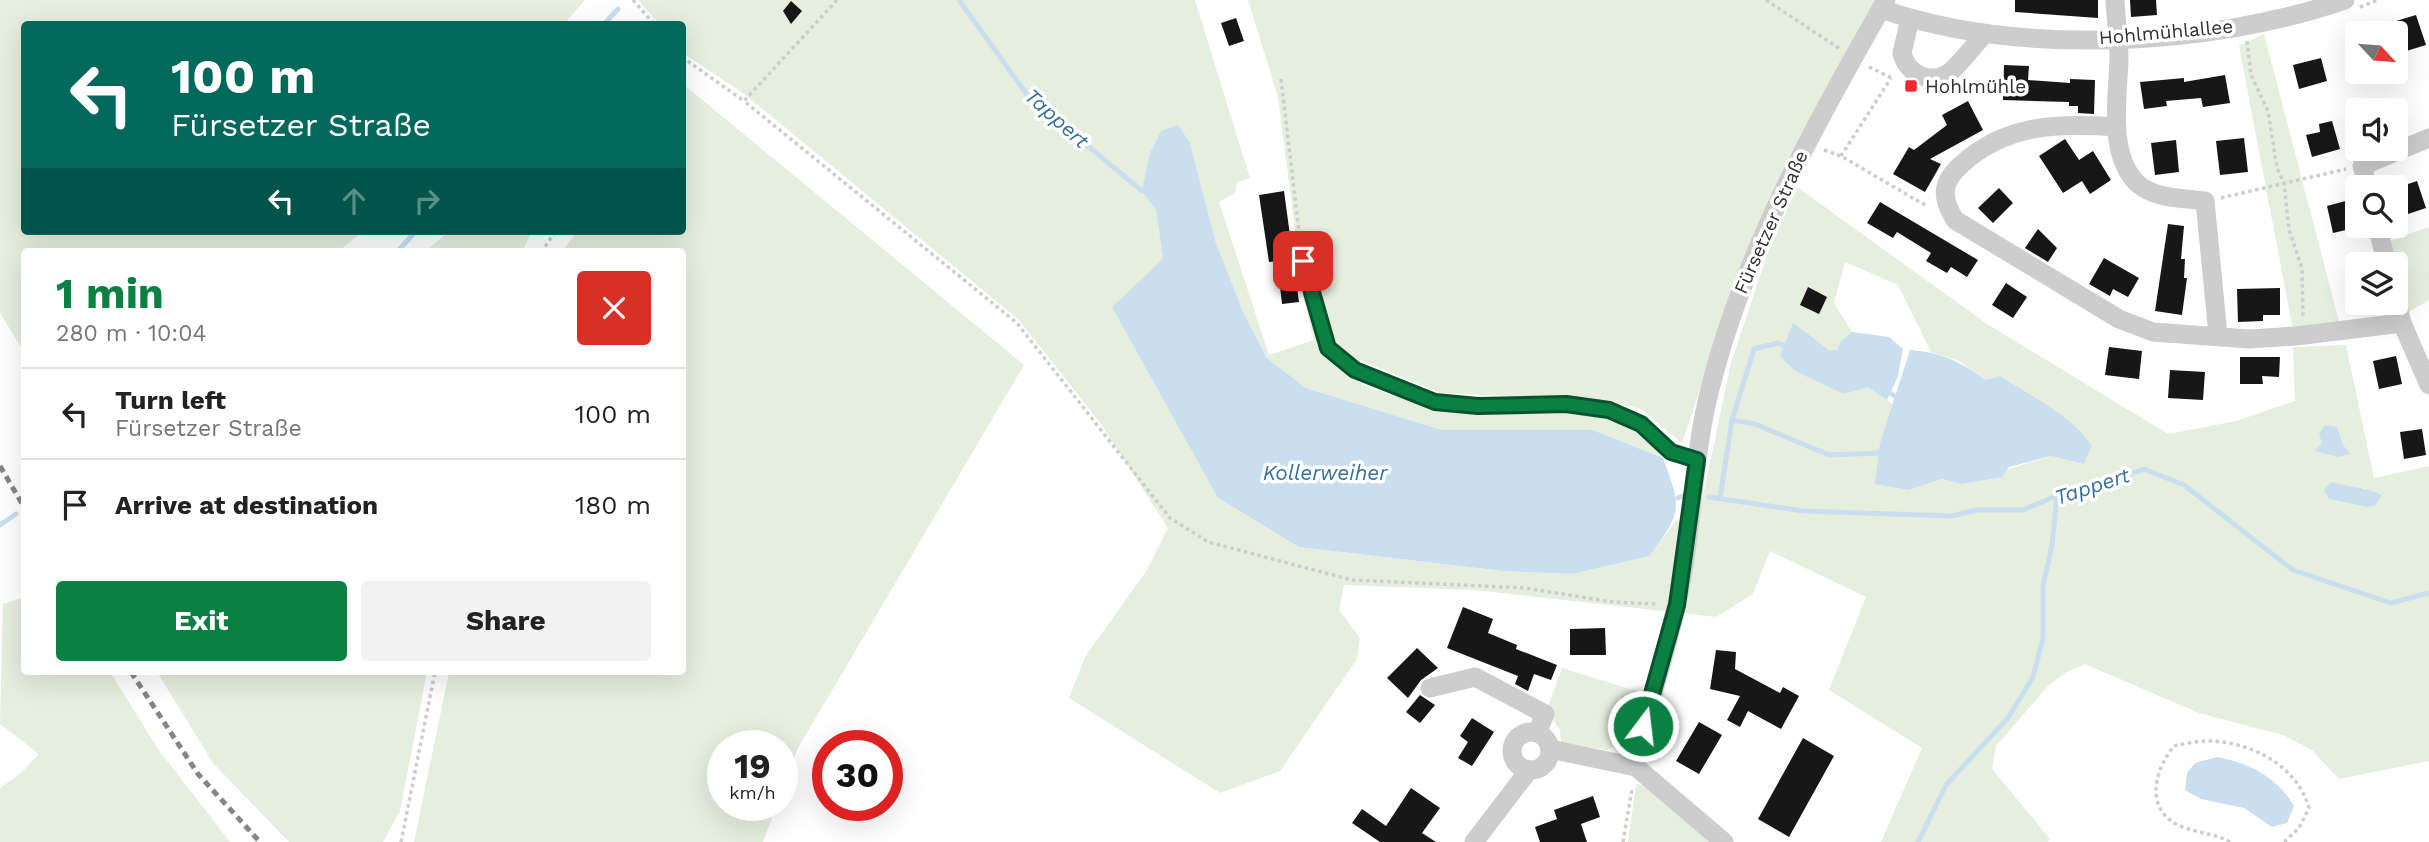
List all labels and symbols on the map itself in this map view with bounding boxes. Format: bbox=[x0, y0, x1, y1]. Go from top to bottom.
street label: Hohlmühlallee bbox=[2098, 15, 2234, 49]
north arrow bbox=[2345, 21, 2408, 84]
place label: Hohlmühle bbox=[1925, 75, 2026, 98]
marker: Hohlmühle bbox=[1903, 78, 1919, 94]
water label: Tappert bbox=[1020, 83, 1095, 154]
street label: Fürsetzer Straße bbox=[1729, 147, 1813, 297]
pin bbox=[1273, 231, 1333, 291]
water label: Kollerweiher bbox=[1263, 460, 1388, 485]
water label: Tappert bbox=[2051, 462, 2133, 510]
position arrow bbox=[1606, 689, 1680, 763]
speed limit sign: 30 bbox=[812, 730, 903, 821]

